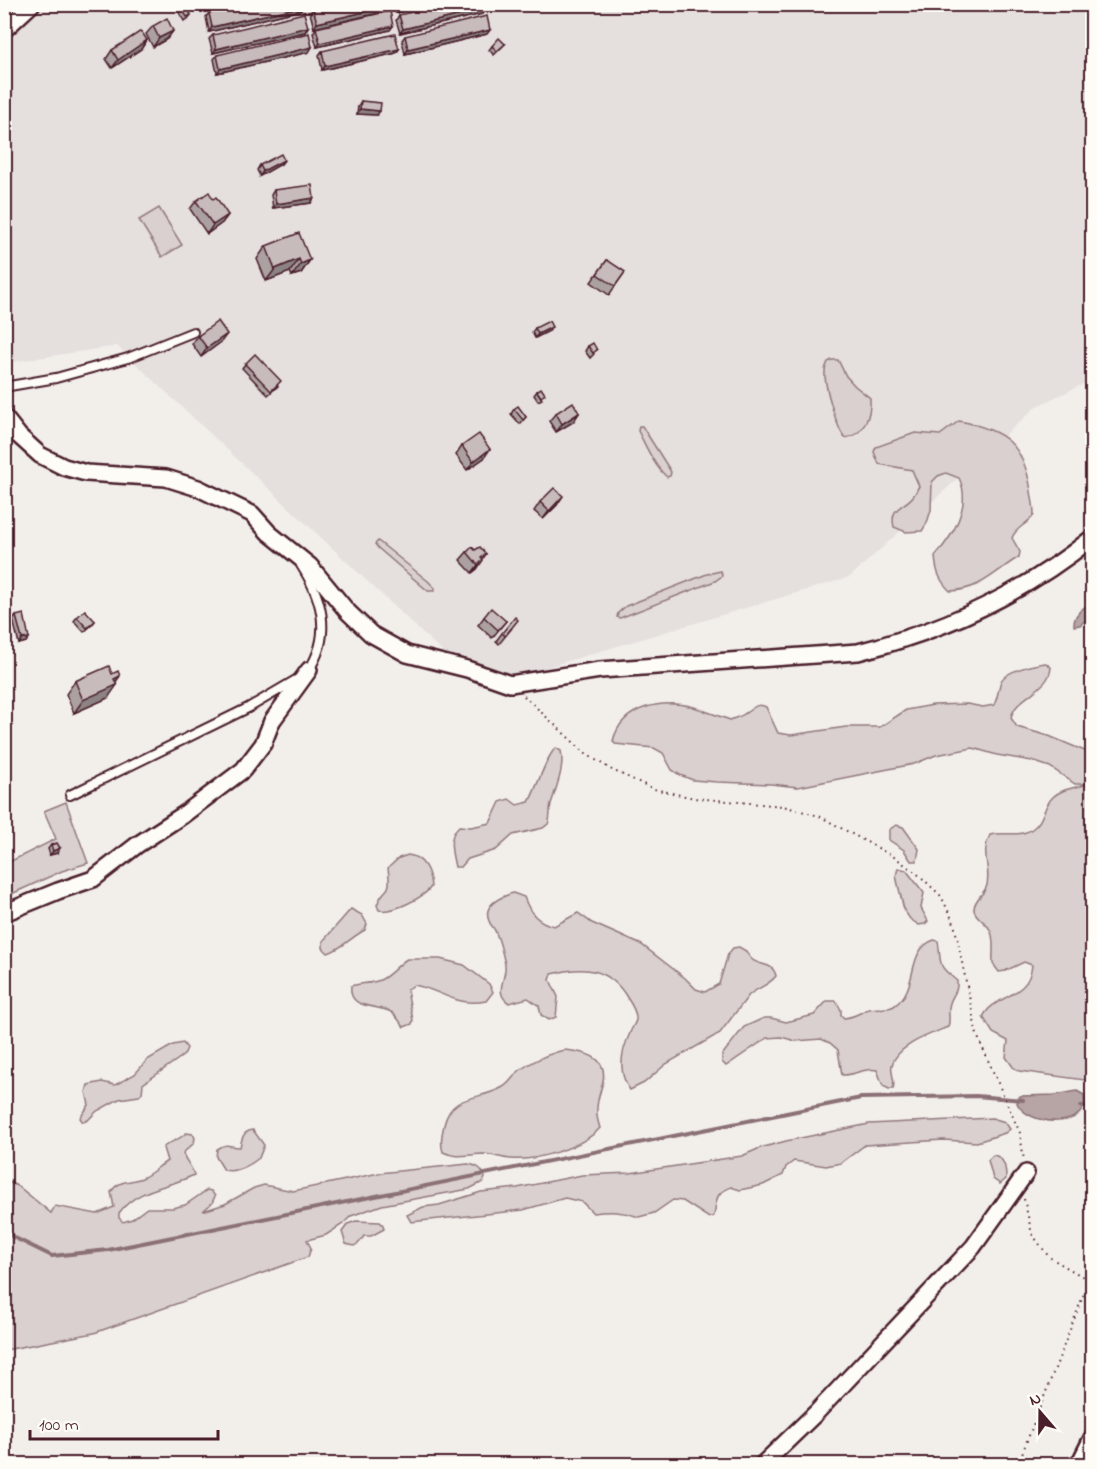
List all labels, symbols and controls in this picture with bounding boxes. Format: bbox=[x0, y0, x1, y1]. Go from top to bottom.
north arrow bbox=[1010, 1382, 1070, 1442]
text: N bbox=[1026, 1387, 1045, 1413]
scale bar bbox=[30, 1403, 218, 1441]
text: 100 m bbox=[39, 1413, 79, 1439]

